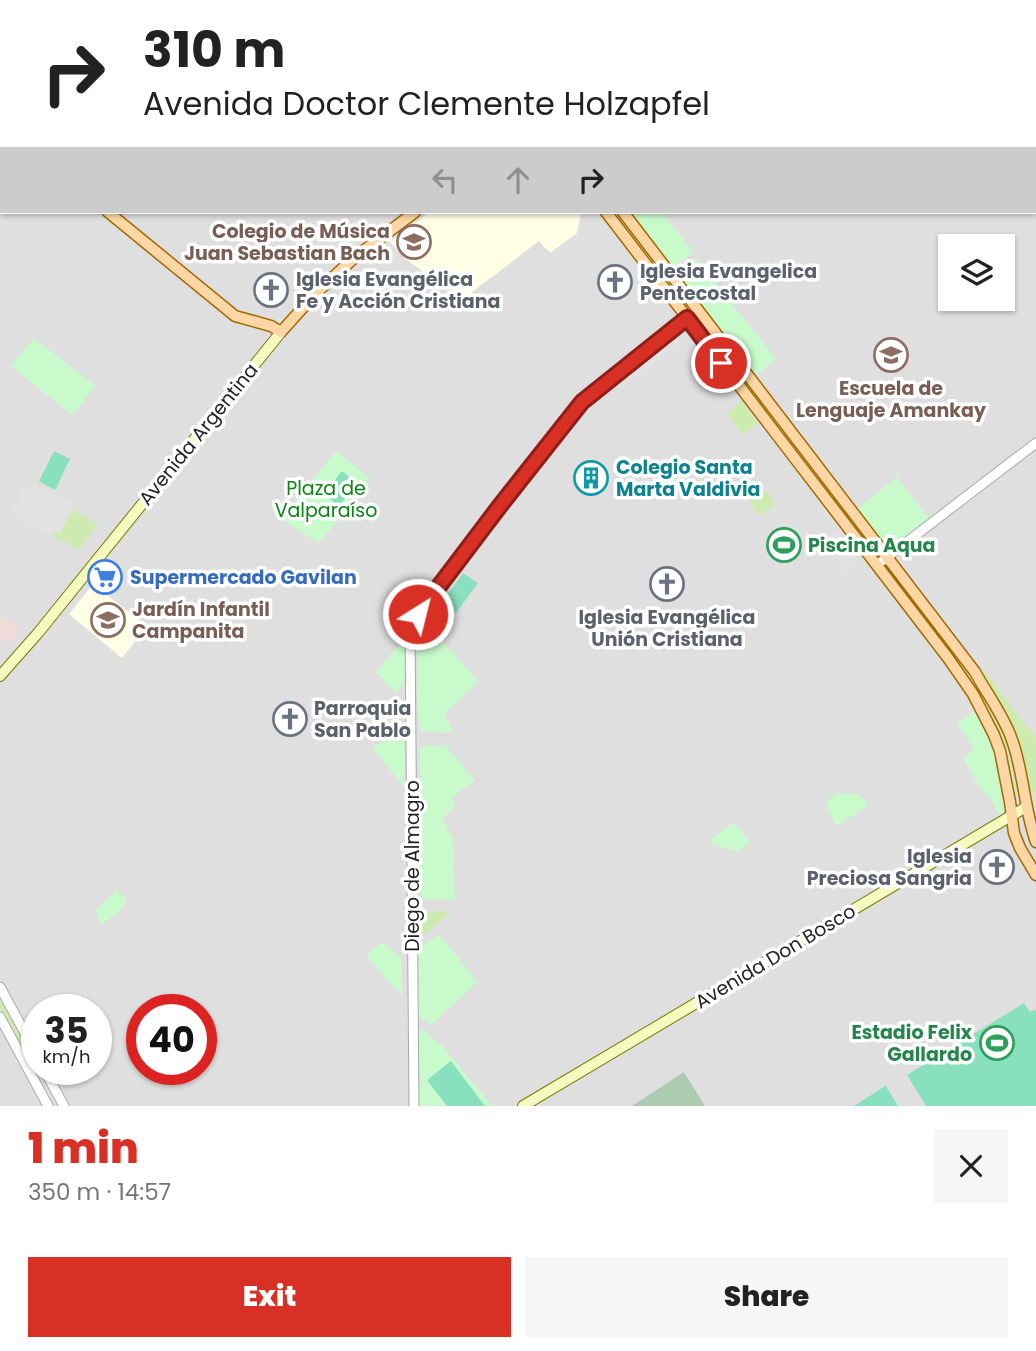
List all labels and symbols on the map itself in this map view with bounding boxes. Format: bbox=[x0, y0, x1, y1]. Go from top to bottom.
place label: Colegio de Música Juan Sebastian Bach bbox=[184, 218, 390, 267]
school or university icon: Colegio de Música Juan Sebastian Bach bbox=[395, 223, 433, 261]
place label: Iglesia Evangelica Pentecostal bbox=[640, 258, 817, 307]
church icon: Iglesia Evangelica Pentecostal bbox=[596, 263, 634, 301]
place label: Iglesia Evangélica Fe y Acción Cristiana bbox=[296, 266, 500, 315]
church icon: Iglesia Evangélica Fe y Acción Cristiana bbox=[252, 271, 290, 309]
pin bbox=[691, 333, 751, 393]
school or university icon: Escuela de Lenguaje Amankay bbox=[872, 336, 910, 374]
street label: Avenida Argentina bbox=[132, 357, 264, 511]
place label: Escuela de Lenguaje Amankay bbox=[796, 375, 987, 424]
place label: Colegio Santa Marta Valdivia bbox=[616, 454, 760, 503]
building icon: Colegio Santa Marta Valdivia bbox=[572, 459, 610, 497]
park label: Plaza de Valparaíso bbox=[275, 475, 377, 524]
sports icon: Piscina Aqua bbox=[765, 526, 803, 564]
place label: Piscina Aqua bbox=[808, 532, 936, 559]
supermarket icon: Supermercado Gavilan bbox=[86, 558, 124, 596]
place label: Supermercado Gavilan bbox=[130, 564, 357, 591]
church icon: Iglesia Evangélica Unión Cristiana bbox=[648, 565, 686, 603]
position arrow bbox=[381, 577, 455, 651]
place label: Jardín Infantil Campanita bbox=[132, 596, 270, 645]
school or university icon: Jardín Infantil Campanita bbox=[89, 601, 127, 639]
place label: Iglesia Evangélica Unión Cristiana bbox=[578, 604, 756, 653]
place label: Parroquia San Pablo bbox=[314, 695, 411, 744]
church icon: Parroquia San Pablo bbox=[271, 700, 309, 738]
street label: Diego de Almagro bbox=[399, 780, 426, 952]
place label: Iglesia Preciosa Sangria bbox=[807, 843, 972, 892]
church icon: Iglesia Preciosa Sangria bbox=[978, 848, 1016, 886]
street label: Avenida Don Bosco bbox=[690, 898, 861, 1015]
speed limit sign: 40 bbox=[126, 994, 217, 1085]
place label: Estadio Felix Gallardo bbox=[851, 1019, 973, 1068]
sports icon: Estadio Felix Gallardo bbox=[978, 1024, 1016, 1062]

